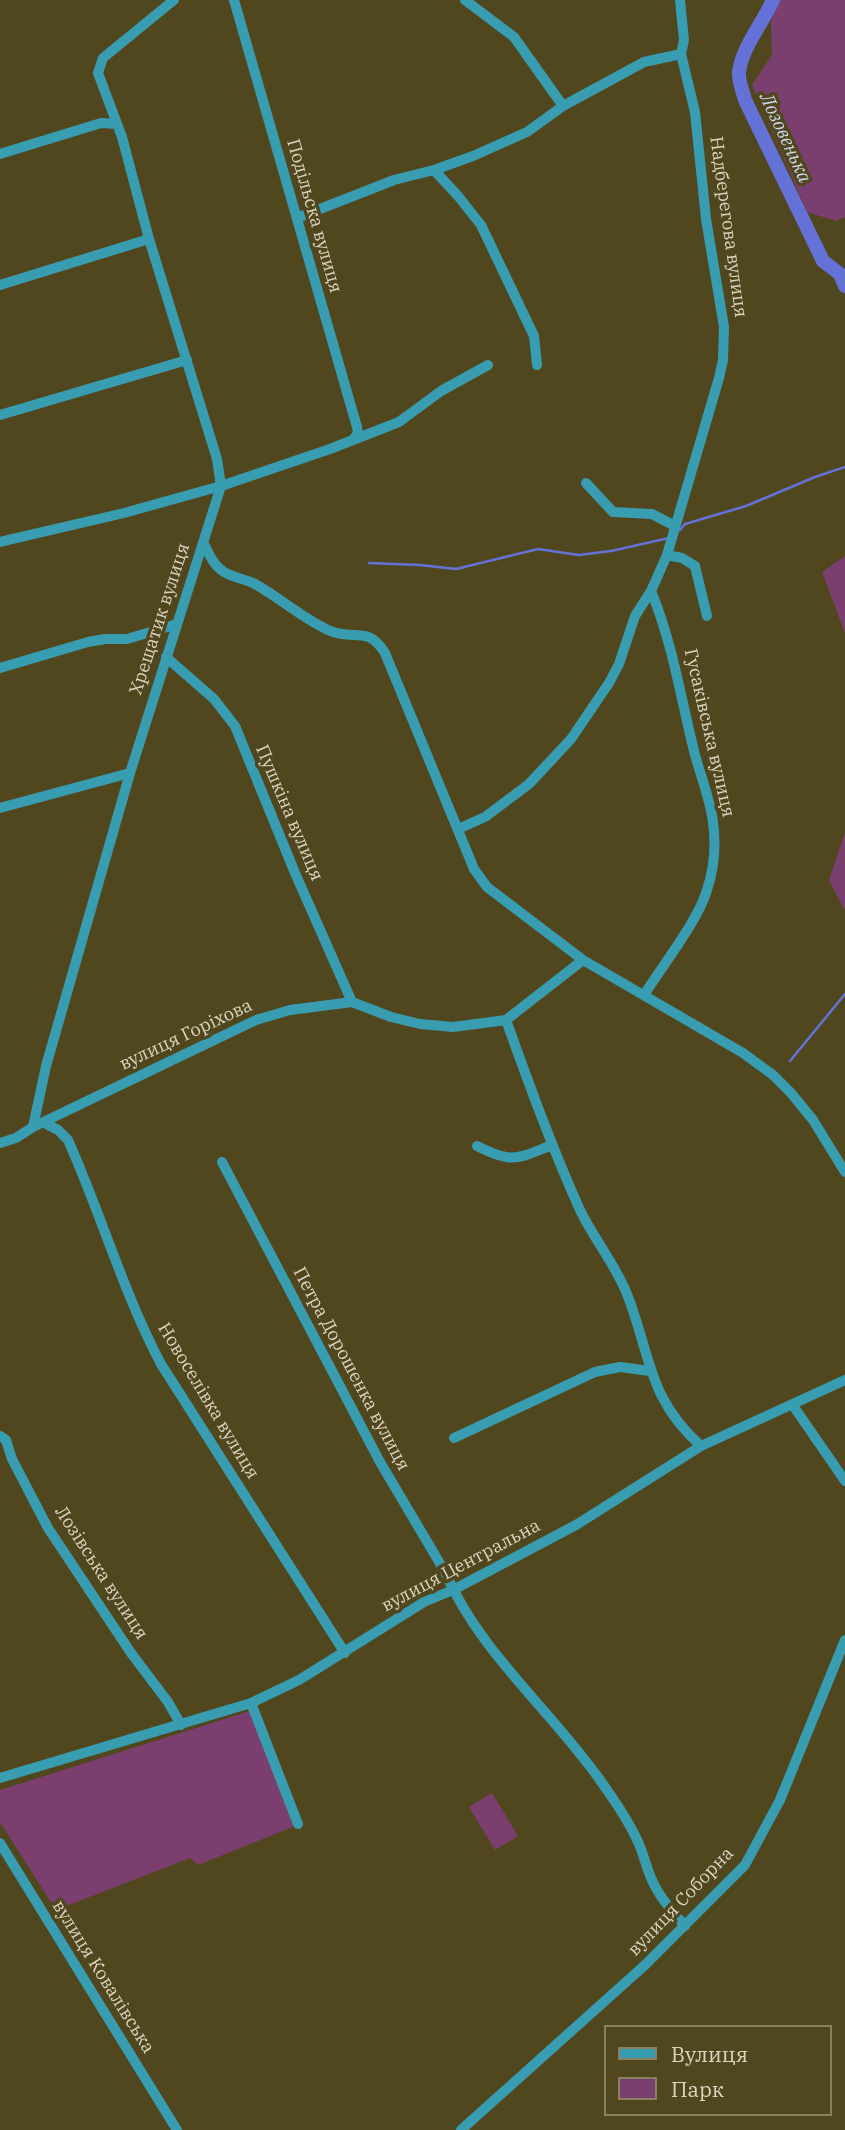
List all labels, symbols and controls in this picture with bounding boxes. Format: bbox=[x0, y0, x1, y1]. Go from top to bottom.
water label: Лозовенька bbox=[754, 89, 816, 187]
street label: Надберегова вулиця bbox=[705, 135, 751, 319]
street label: Подільска вулиця bbox=[282, 136, 346, 296]
street label: Хрещатик вулиця bbox=[125, 540, 195, 698]
street label: Гусаківська вулиця bbox=[679, 647, 739, 819]
street label: Пушкіна вулиця bbox=[251, 742, 327, 884]
street label: вулиця Горіхова bbox=[116, 995, 256, 1075]
street label: Петра Дорошенка вулиця bbox=[288, 1263, 414, 1475]
street label: Новоселівка вулиця bbox=[153, 1319, 263, 1483]
street label: Лозівська вулиця bbox=[50, 1502, 152, 1644]
street label: вулиця Центральна bbox=[378, 1515, 544, 1617]
street label: вулиця Соборна bbox=[624, 1843, 738, 1961]
street label: вулиця Ковалівська bbox=[47, 1897, 159, 2057]
legend bbox=[604, 2025, 831, 2116]
text: Вулиця bbox=[671, 2040, 748, 2068]
text: Парк bbox=[671, 2075, 724, 2103]

